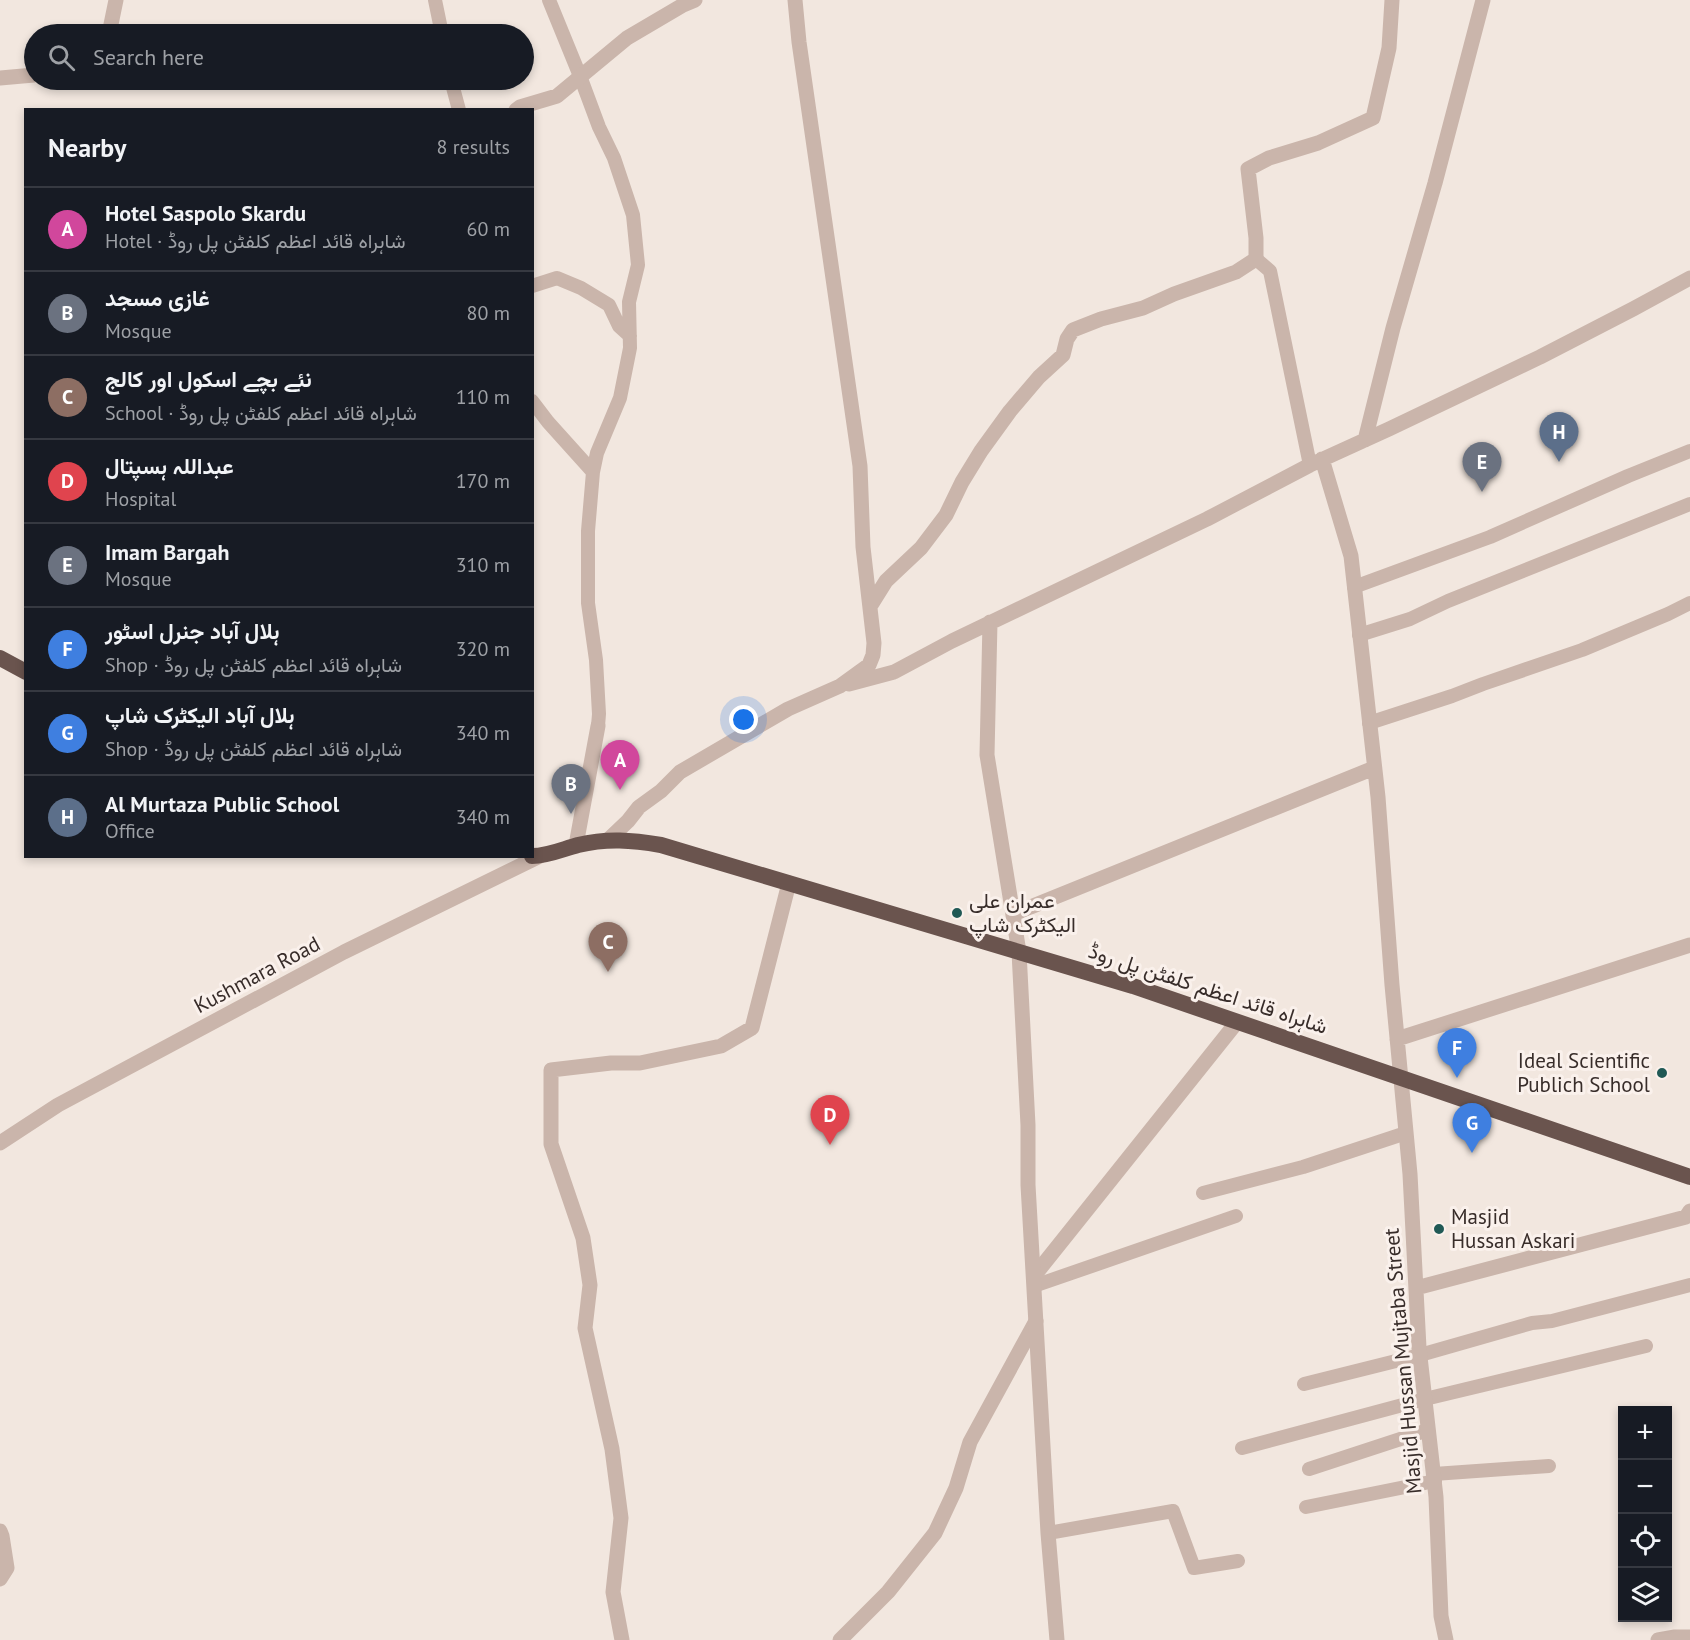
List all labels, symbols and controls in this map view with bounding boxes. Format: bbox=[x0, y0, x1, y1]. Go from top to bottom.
search box bbox=[24, 24, 534, 90]
icon: search bbox=[45, 41, 78, 74]
text: Search here bbox=[93, 43, 204, 71]
text: Nearby bbox=[48, 131, 126, 164]
text: 8 results bbox=[437, 134, 510, 160]
text: Hotel Saspolo Skardu bbox=[105, 199, 306, 227]
text: A bbox=[61, 216, 74, 242]
text: 60 m bbox=[467, 216, 510, 242]
text: Hotel · شاہراہ قائد اعظم کلفٹن پل روڈ bbox=[105, 228, 406, 254]
text: غازی مسجد bbox=[105, 284, 210, 312]
text: B bbox=[62, 300, 73, 326]
text: 80 m bbox=[467, 300, 510, 326]
text: Mosque bbox=[105, 318, 172, 344]
text: نئے بچے اسکول اور کالج bbox=[105, 365, 312, 393]
text: C bbox=[62, 384, 73, 410]
text: 110 m bbox=[456, 384, 510, 410]
text: School · شاہراہ قائد اعظم کلفٹن پل روڈ bbox=[105, 400, 417, 426]
pin: H bbox=[1540, 412, 1578, 462]
pin: E bbox=[1462, 442, 1502, 492]
text: عبداللہ ہسپتال bbox=[105, 452, 234, 480]
text: D bbox=[61, 468, 74, 494]
text: 170 m bbox=[456, 468, 510, 494]
text: Hospital bbox=[105, 486, 176, 512]
text: Imam Bargah bbox=[105, 538, 230, 566]
text: E bbox=[62, 552, 73, 578]
text: 310 m bbox=[456, 552, 510, 578]
text: Mosque bbox=[105, 566, 172, 592]
text: ہلال آباد جنرل اسٹور bbox=[105, 617, 279, 645]
text: F bbox=[62, 636, 73, 662]
text: 320 m bbox=[456, 636, 510, 662]
text: Shop · شاہراہ قائد اعظم کلفٹن پل روڈ bbox=[105, 652, 402, 678]
text: ہلال آباد الیکٹرک شاپ bbox=[105, 701, 294, 729]
your location bbox=[729, 705, 758, 734]
text: G bbox=[61, 720, 74, 746]
text: 340 m bbox=[456, 720, 510, 746]
text: Shop · شاہراہ قائد اعظم کلفٹن پل روڈ bbox=[105, 736, 402, 762]
pin: A bbox=[600, 740, 640, 790]
pin: B bbox=[552, 764, 590, 814]
text: Al Murtaza Public School bbox=[105, 790, 339, 818]
text: H bbox=[61, 804, 74, 830]
text: 340 m bbox=[456, 804, 510, 830]
text: Office bbox=[105, 818, 155, 844]
place label: عمران علی الیکٹرک شاپ bbox=[969, 887, 1076, 939]
marker: عمران علی الیکٹرک شاپ bbox=[950, 906, 964, 920]
pin: C bbox=[588, 922, 628, 972]
street label: Kushmara Road bbox=[189, 930, 324, 1019]
street label: شاہراہ قائد اعظم کلفٹن پل روڈ bbox=[1085, 937, 1331, 1041]
pin: F bbox=[1438, 1028, 1476, 1078]
place label: Ideal Scientific Publich School bbox=[1517, 1047, 1650, 1098]
marker: Ideal Scientific Publich School bbox=[1655, 1066, 1669, 1080]
pin: D bbox=[810, 1096, 850, 1145]
pin: G bbox=[1452, 1104, 1492, 1153]
place label: Masjid Hussan Askari bbox=[1451, 1203, 1575, 1254]
marker: Masjid Hussan Askari bbox=[1432, 1222, 1446, 1236]
street label: Masjid Hussan Mujtaba Street bbox=[1377, 1227, 1428, 1495]
map controls bbox=[1618, 1406, 1672, 1622]
button: + bbox=[1618, 1406, 1672, 1460]
button: − bbox=[1618, 1460, 1672, 1514]
button: locate bbox=[1618, 1514, 1672, 1568]
button: layers bbox=[1618, 1568, 1672, 1622]

